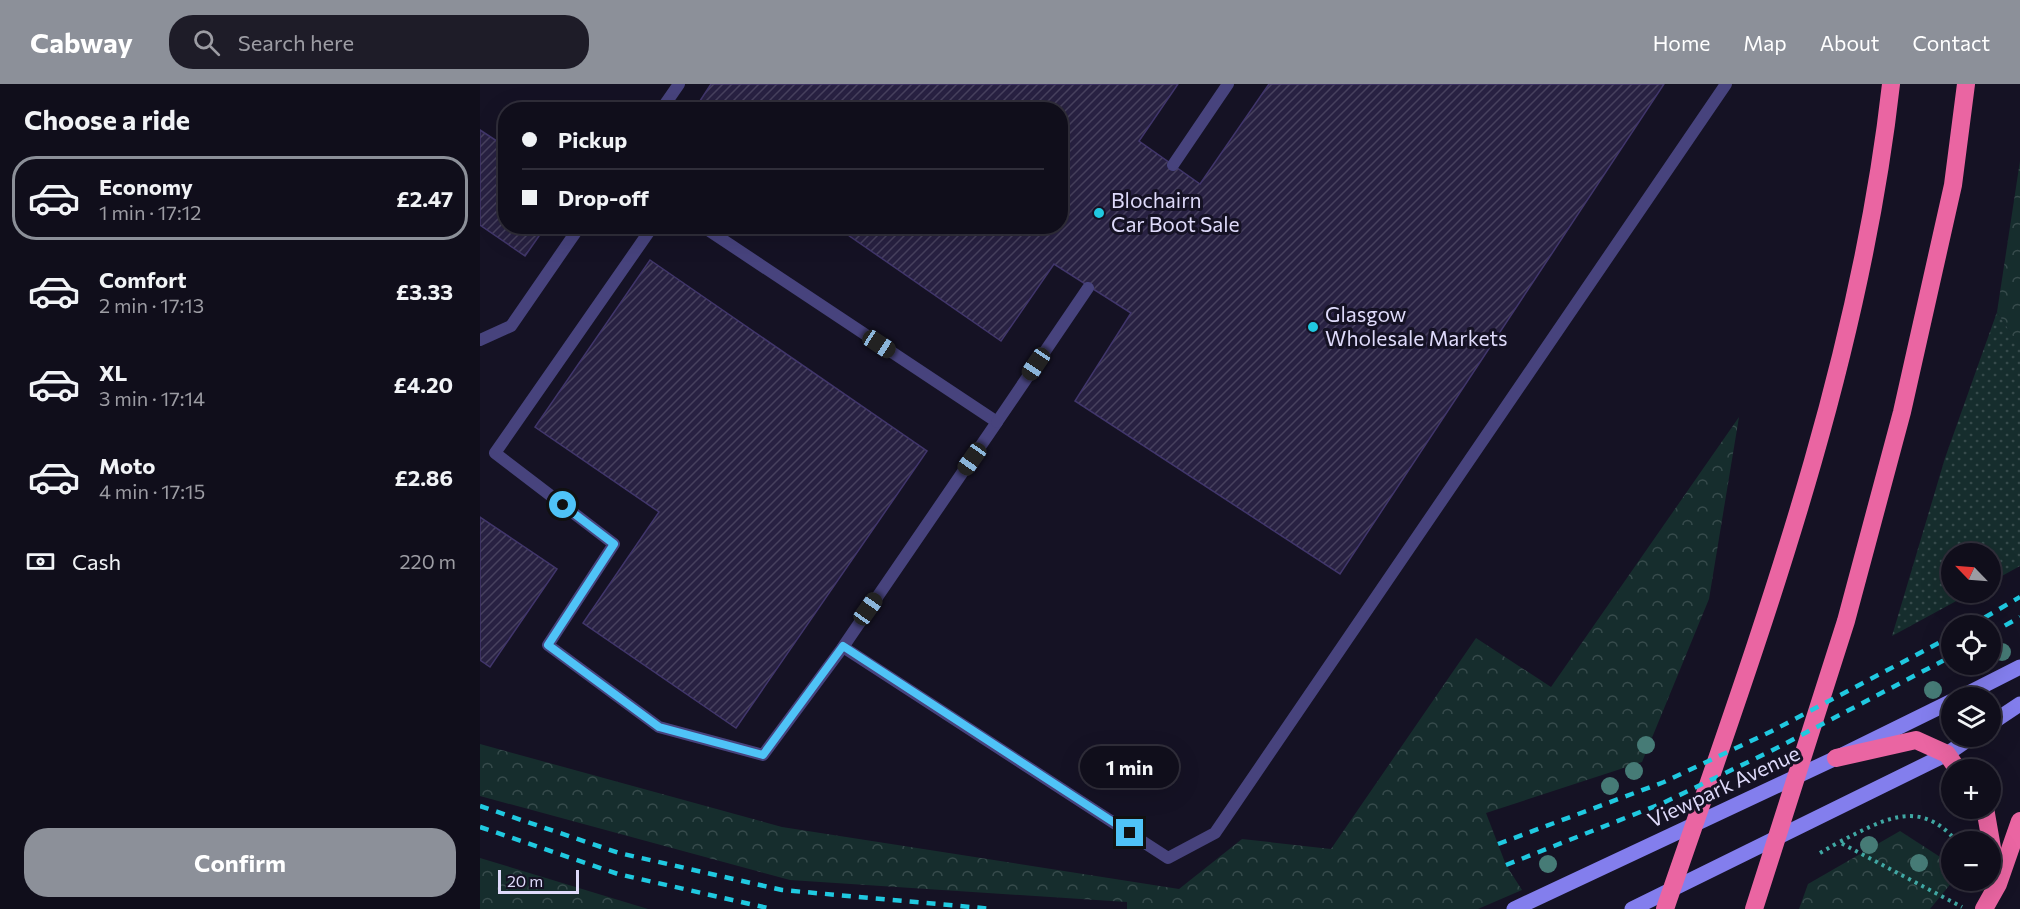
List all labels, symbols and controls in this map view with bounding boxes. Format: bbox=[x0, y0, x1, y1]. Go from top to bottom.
search box bbox=[169, 15, 589, 69]
text: Cabway bbox=[30, 25, 133, 59]
icon: search bbox=[190, 26, 223, 59]
text: Search here bbox=[238, 29, 354, 56]
text: Home bbox=[1653, 30, 1710, 55]
text: Map bbox=[1743, 30, 1787, 55]
text: About bbox=[1820, 30, 1879, 55]
text: Contact bbox=[1912, 30, 1990, 55]
text: Choose a ride bbox=[24, 103, 190, 136]
text: Pickup bbox=[558, 126, 627, 153]
icon: car bbox=[27, 171, 81, 225]
text: Economy bbox=[99, 173, 193, 200]
text: Drop-off bbox=[558, 184, 649, 211]
text: £2.47 bbox=[396, 185, 453, 212]
place label: Blochairn Car Boot Sale bbox=[1111, 187, 1240, 236]
text: 1 min · 17:12 bbox=[99, 200, 201, 224]
marker: Blochairn Car Boot Sale bbox=[1092, 206, 1106, 220]
icon: car bbox=[27, 264, 81, 318]
text: Comfort bbox=[99, 266, 187, 293]
text: £3.33 bbox=[396, 278, 453, 305]
text: 2 min · 17:13 bbox=[99, 293, 204, 317]
place label: Glasgow Wholesale Markets bbox=[1325, 301, 1508, 350]
marker: Glasgow Wholesale Markets bbox=[1306, 320, 1320, 334]
car bbox=[859, 327, 899, 361]
car bbox=[1018, 344, 1054, 384]
icon: car bbox=[27, 357, 81, 411]
text: XL bbox=[99, 359, 127, 386]
text: £4.20 bbox=[393, 371, 453, 398]
text: 3 min · 17:14 bbox=[99, 386, 205, 410]
car bbox=[954, 439, 990, 479]
icon: car bbox=[27, 450, 81, 504]
text: Moto bbox=[99, 452, 155, 479]
text: £2.86 bbox=[394, 464, 453, 491]
text: 4 min · 17:15 bbox=[99, 479, 205, 503]
route start bbox=[549, 491, 576, 518]
north arrow bbox=[1941, 543, 2001, 603]
map controls bbox=[1941, 543, 2001, 891]
icon: cash bbox=[24, 545, 57, 578]
text: Cash bbox=[72, 548, 121, 575]
text: 220 m bbox=[400, 549, 456, 573]
car bbox=[850, 589, 886, 629]
button: locate bbox=[1941, 615, 2001, 675]
button: layers bbox=[1941, 687, 2001, 747]
street label: Viewpark Avenue bbox=[1643, 740, 1803, 832]
callout: 1 min bbox=[1080, 746, 1180, 788]
text: 1 min bbox=[1106, 755, 1153, 779]
button: + bbox=[1941, 759, 2001, 819]
route end bbox=[1116, 819, 1143, 846]
button: Confirm bbox=[24, 828, 456, 897]
button: − bbox=[1941, 831, 2001, 891]
scale bar bbox=[498, 867, 579, 894]
text: 20 m bbox=[507, 871, 543, 890]

